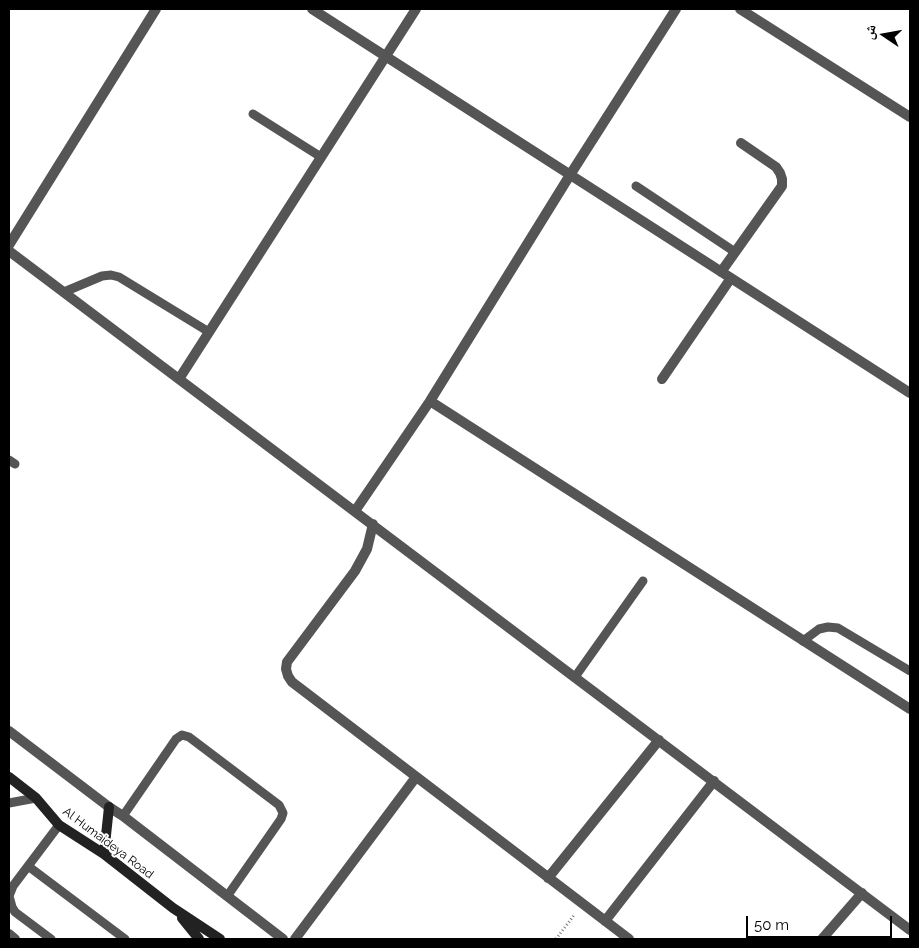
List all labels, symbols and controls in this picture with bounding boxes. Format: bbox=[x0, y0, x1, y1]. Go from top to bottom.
north arrow bbox=[859, 10, 909, 60]
text: ش bbox=[860, 23, 879, 41]
street label: Al Humaideya Road bbox=[60, 804, 156, 882]
scale bar bbox=[749, 906, 895, 938]
text: 50 m bbox=[754, 916, 789, 934]

